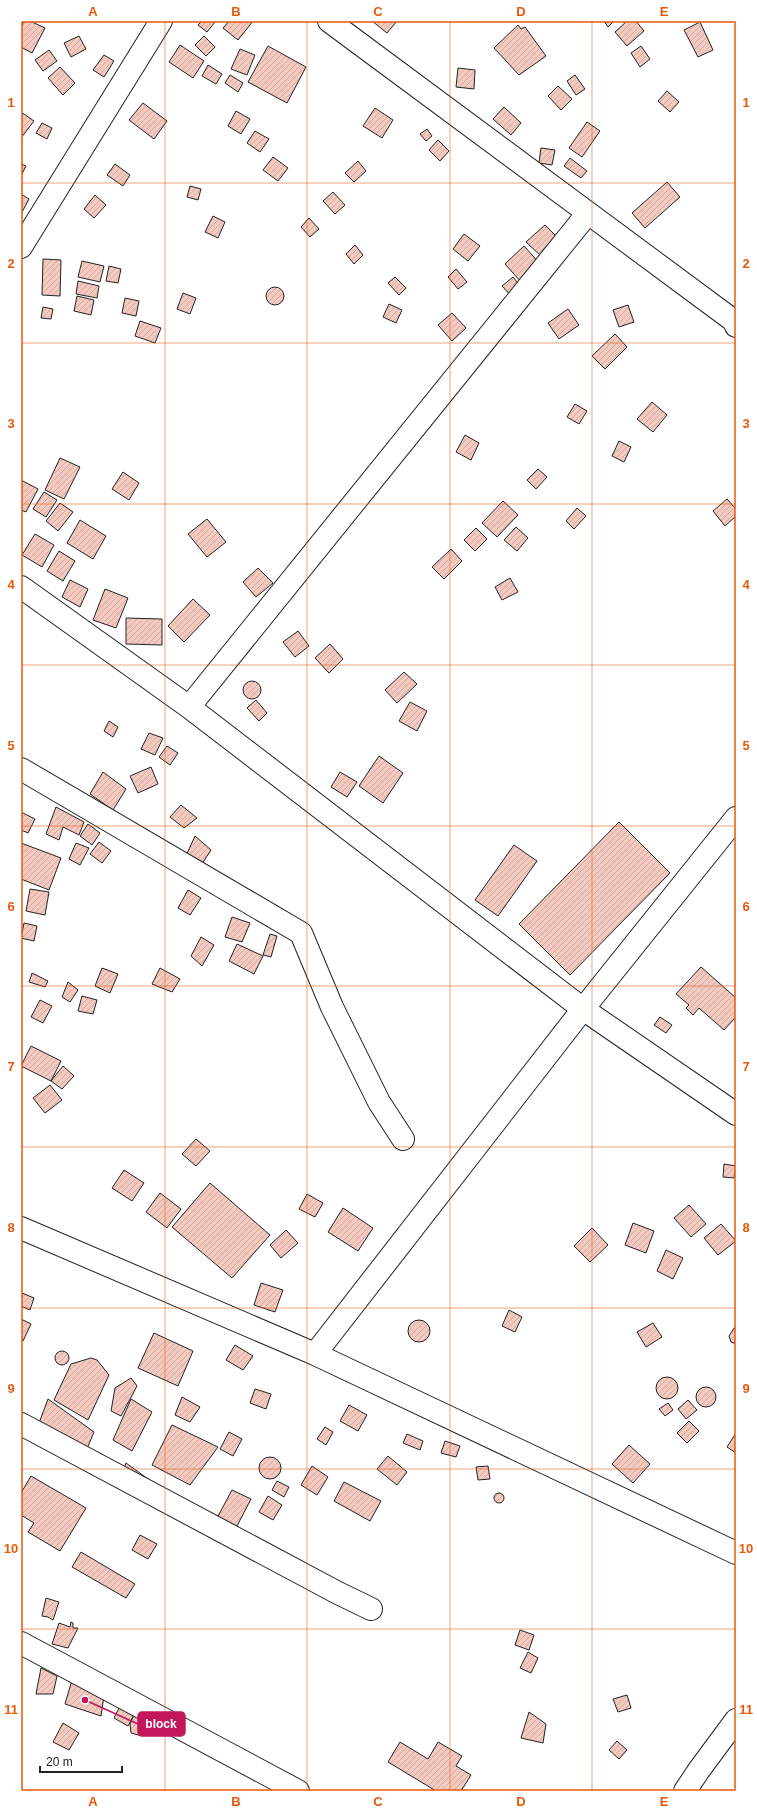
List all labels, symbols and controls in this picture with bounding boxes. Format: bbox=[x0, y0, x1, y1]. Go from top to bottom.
text: A bbox=[88, 4, 98, 19]
text: B bbox=[231, 4, 241, 19]
text: C bbox=[373, 4, 383, 19]
text: D bbox=[516, 4, 526, 19]
text: E bbox=[660, 4, 669, 19]
text: 1 bbox=[7, 95, 15, 110]
text: 1 bbox=[742, 95, 750, 110]
text: 2 bbox=[7, 256, 15, 271]
text: 2 bbox=[742, 256, 750, 271]
text: 3 bbox=[7, 416, 15, 431]
text: 3 bbox=[742, 416, 750, 431]
text: 4 bbox=[7, 577, 15, 592]
text: 4 bbox=[742, 577, 750, 592]
text: 5 bbox=[7, 738, 15, 753]
text: 5 bbox=[742, 738, 750, 753]
text: 6 bbox=[7, 899, 15, 914]
text: 6 bbox=[742, 899, 750, 914]
text: 7 bbox=[7, 1059, 15, 1074]
text: 7 bbox=[742, 1059, 750, 1074]
text: 8 bbox=[7, 1220, 15, 1235]
text: 8 bbox=[742, 1220, 750, 1235]
text: 9 bbox=[7, 1381, 15, 1396]
text: 9 bbox=[742, 1381, 750, 1396]
text: 10 bbox=[4, 1541, 18, 1556]
text: 10 bbox=[739, 1541, 753, 1556]
text: 11 bbox=[4, 1702, 18, 1717]
text: 11 bbox=[739, 1702, 753, 1717]
callout: block bbox=[138, 1712, 185, 1736]
text: block bbox=[145, 1717, 177, 1731]
scale bar bbox=[40, 1748, 122, 1774]
text: 20 m bbox=[46, 1755, 73, 1769]
text: A bbox=[88, 1794, 98, 1809]
text: B bbox=[231, 1794, 241, 1809]
text: C bbox=[373, 1794, 383, 1809]
text: D bbox=[516, 1794, 526, 1809]
text: E bbox=[660, 1794, 669, 1809]

